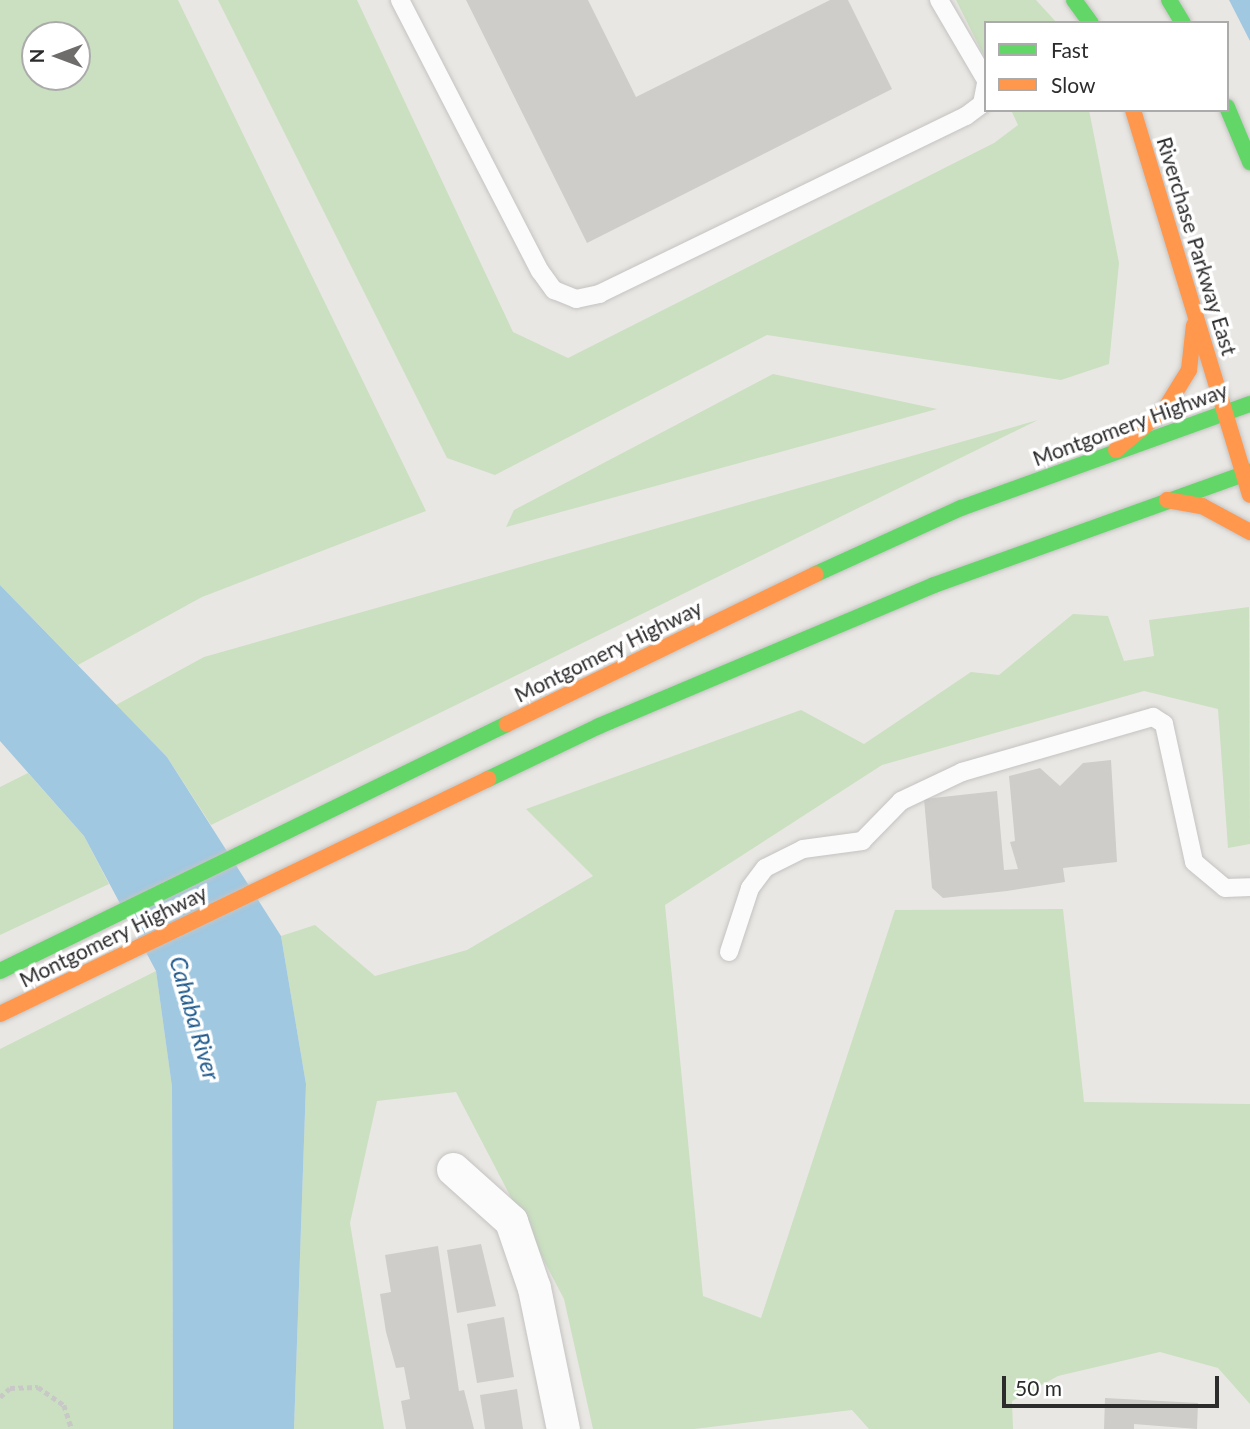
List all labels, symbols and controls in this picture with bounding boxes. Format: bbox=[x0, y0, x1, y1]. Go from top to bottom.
north arrow bbox=[21, 21, 91, 91]
legend bbox=[984, 21, 1229, 112]
text: Fast bbox=[1051, 37, 1088, 62]
text: N bbox=[25, 49, 48, 63]
text: Slow bbox=[1051, 72, 1095, 97]
street label: Riverchase Parkway East bbox=[1152, 134, 1242, 358]
street label: Montgomery Highway bbox=[1029, 377, 1231, 471]
street label: Montgomery Highway bbox=[510, 595, 706, 707]
street label: Montgomery Highway bbox=[15, 880, 211, 992]
water label: Cahaba River bbox=[164, 953, 226, 1083]
scale bar bbox=[1005, 1362, 1222, 1406]
text: 50 m bbox=[1015, 1375, 1062, 1400]

